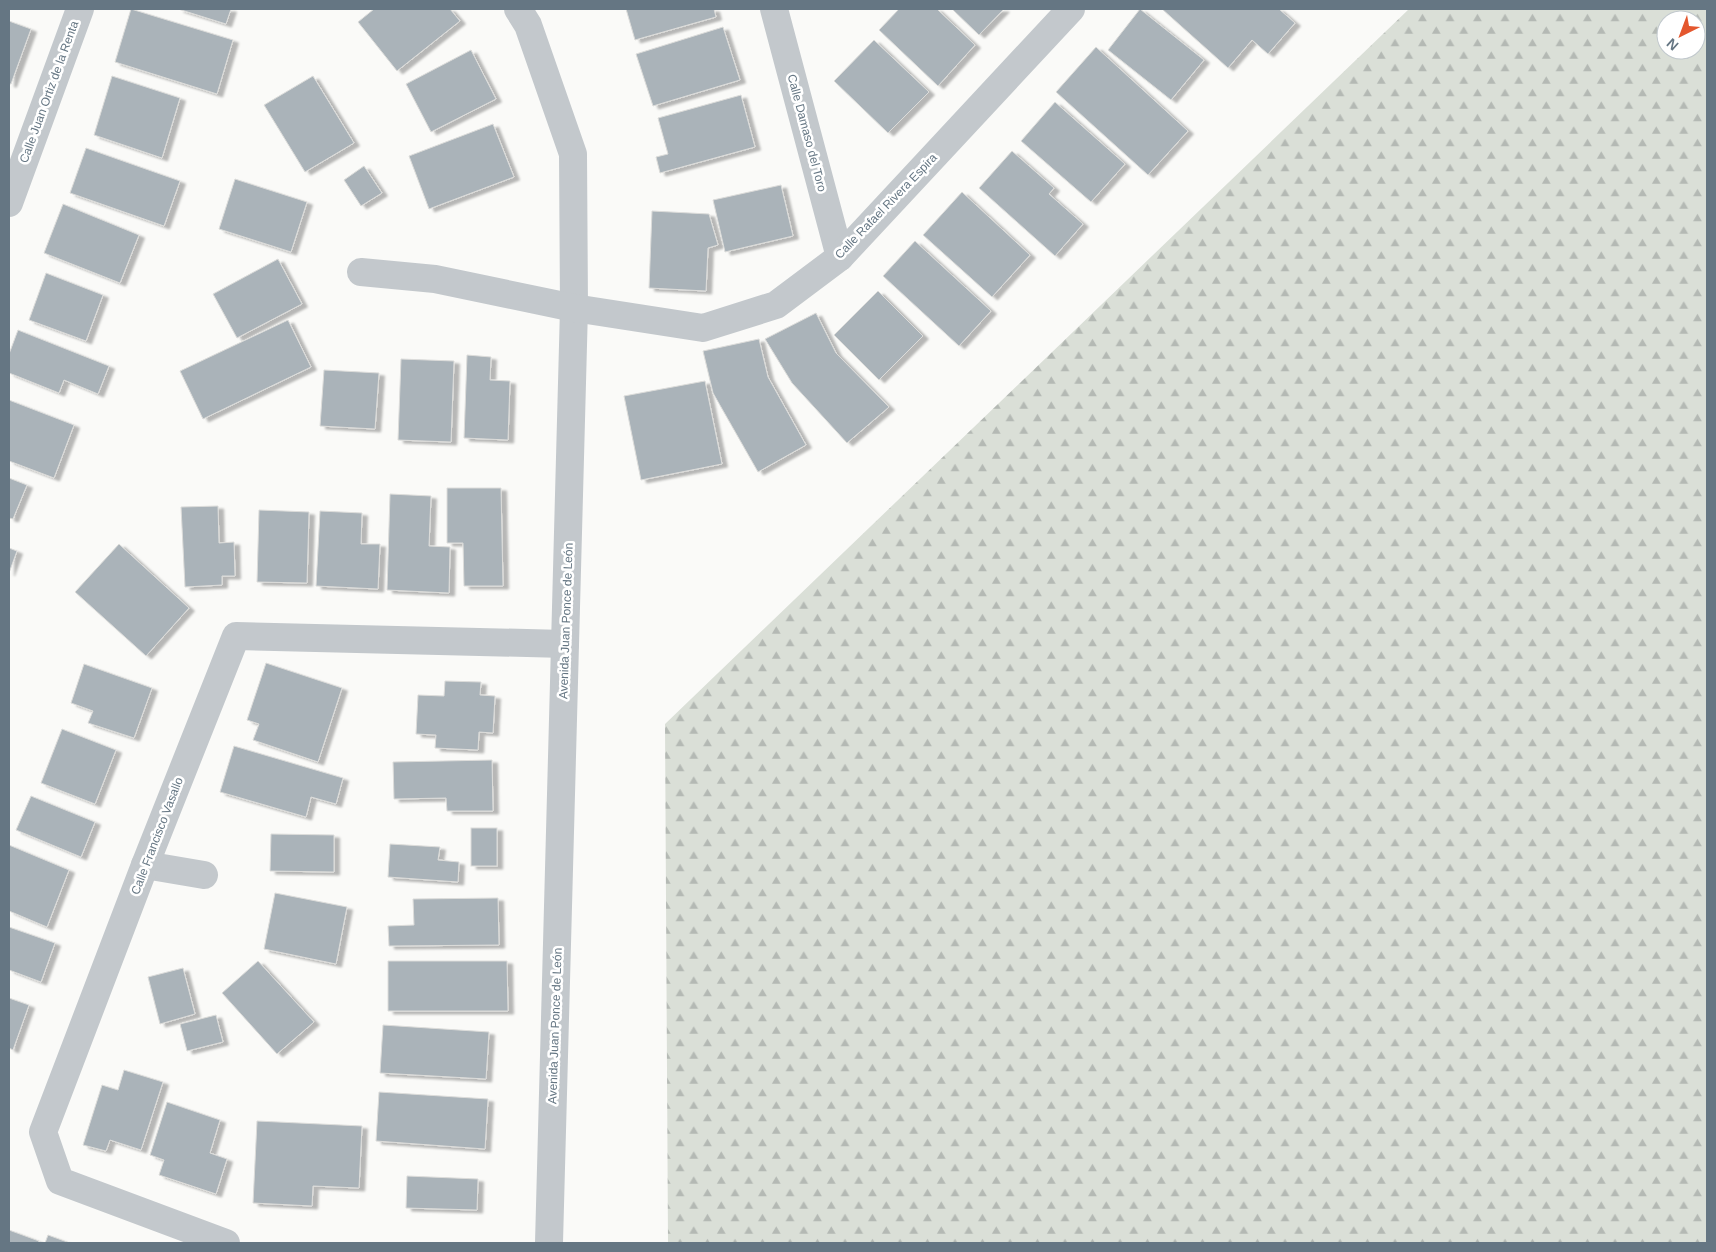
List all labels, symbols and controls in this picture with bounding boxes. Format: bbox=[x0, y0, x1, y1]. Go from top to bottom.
north arrow bbox=[1656, 10, 1706, 60]
street label: Calle Juan Ortiz de la Renta bbox=[17, 19, 81, 165]
text: N bbox=[1663, 35, 1681, 54]
street label: Calle Damaso del Toro bbox=[785, 73, 830, 194]
street label: Calle Rafael Rivera Espira bbox=[832, 150, 940, 261]
street label: Avenida Juan Ponce de León bbox=[556, 543, 576, 699]
street label: Calle Francisco Vasallo bbox=[128, 775, 186, 897]
street label: Avenida Juan Ponce de León bbox=[545, 948, 565, 1104]

